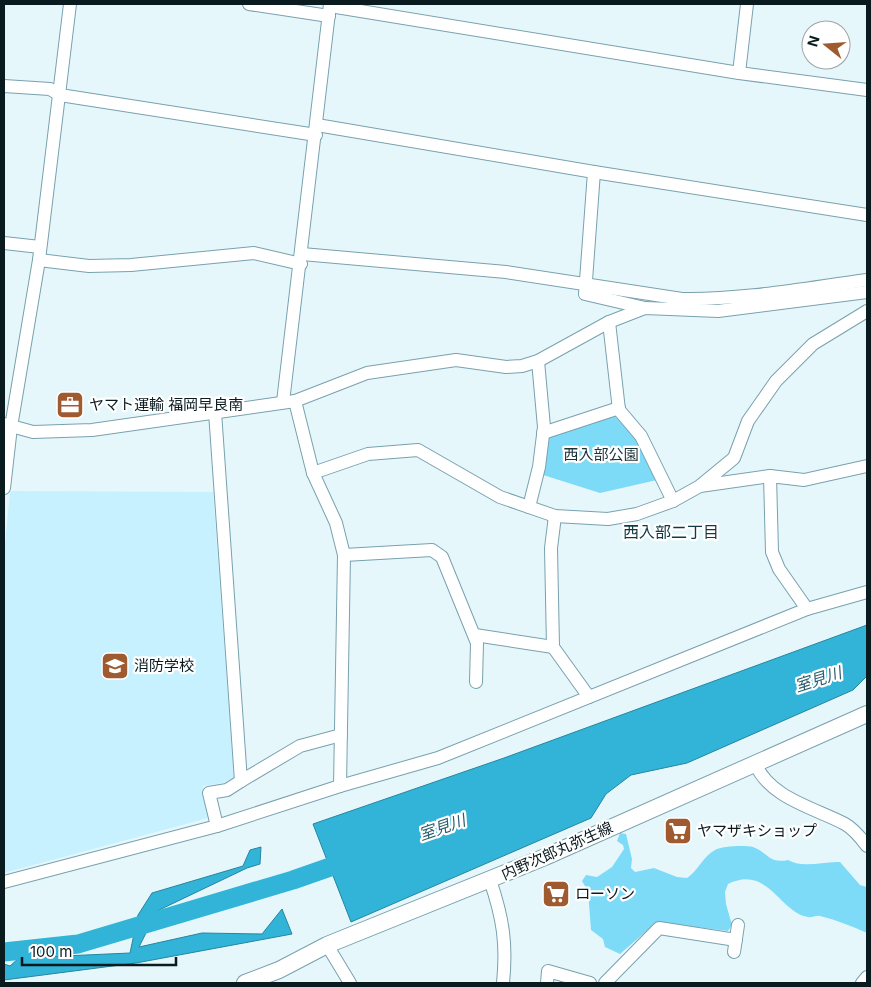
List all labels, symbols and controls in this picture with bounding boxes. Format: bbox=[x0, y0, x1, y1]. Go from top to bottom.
north arrow bbox=[801, 20, 851, 70]
text: N bbox=[803, 33, 823, 49]
office icon: ヤマト運輸 福岡早良南 bbox=[55, 390, 85, 420]
place label: ヤマト運輸 福岡早良南 bbox=[89, 395, 243, 414]
park label: 西入部公園 bbox=[563, 445, 639, 464]
district label: 西入部二丁目 bbox=[623, 522, 719, 542]
school or university icon: 消防学校 bbox=[100, 651, 130, 681]
place label: 消防学校 bbox=[134, 656, 194, 675]
water label: 室見川 bbox=[792, 661, 846, 696]
water label: 室見川 bbox=[416, 809, 470, 844]
supermarket icon: ヤマザキショップ bbox=[663, 816, 693, 846]
street label: 内野次郎丸弥生線 bbox=[498, 817, 615, 884]
place label: ヤマザキショップ bbox=[697, 821, 817, 840]
supermarket icon: ローソン bbox=[541, 879, 571, 909]
place label: ローソン bbox=[575, 884, 635, 903]
scale bar bbox=[22, 934, 176, 966]
text: 100 m bbox=[30, 942, 72, 961]

